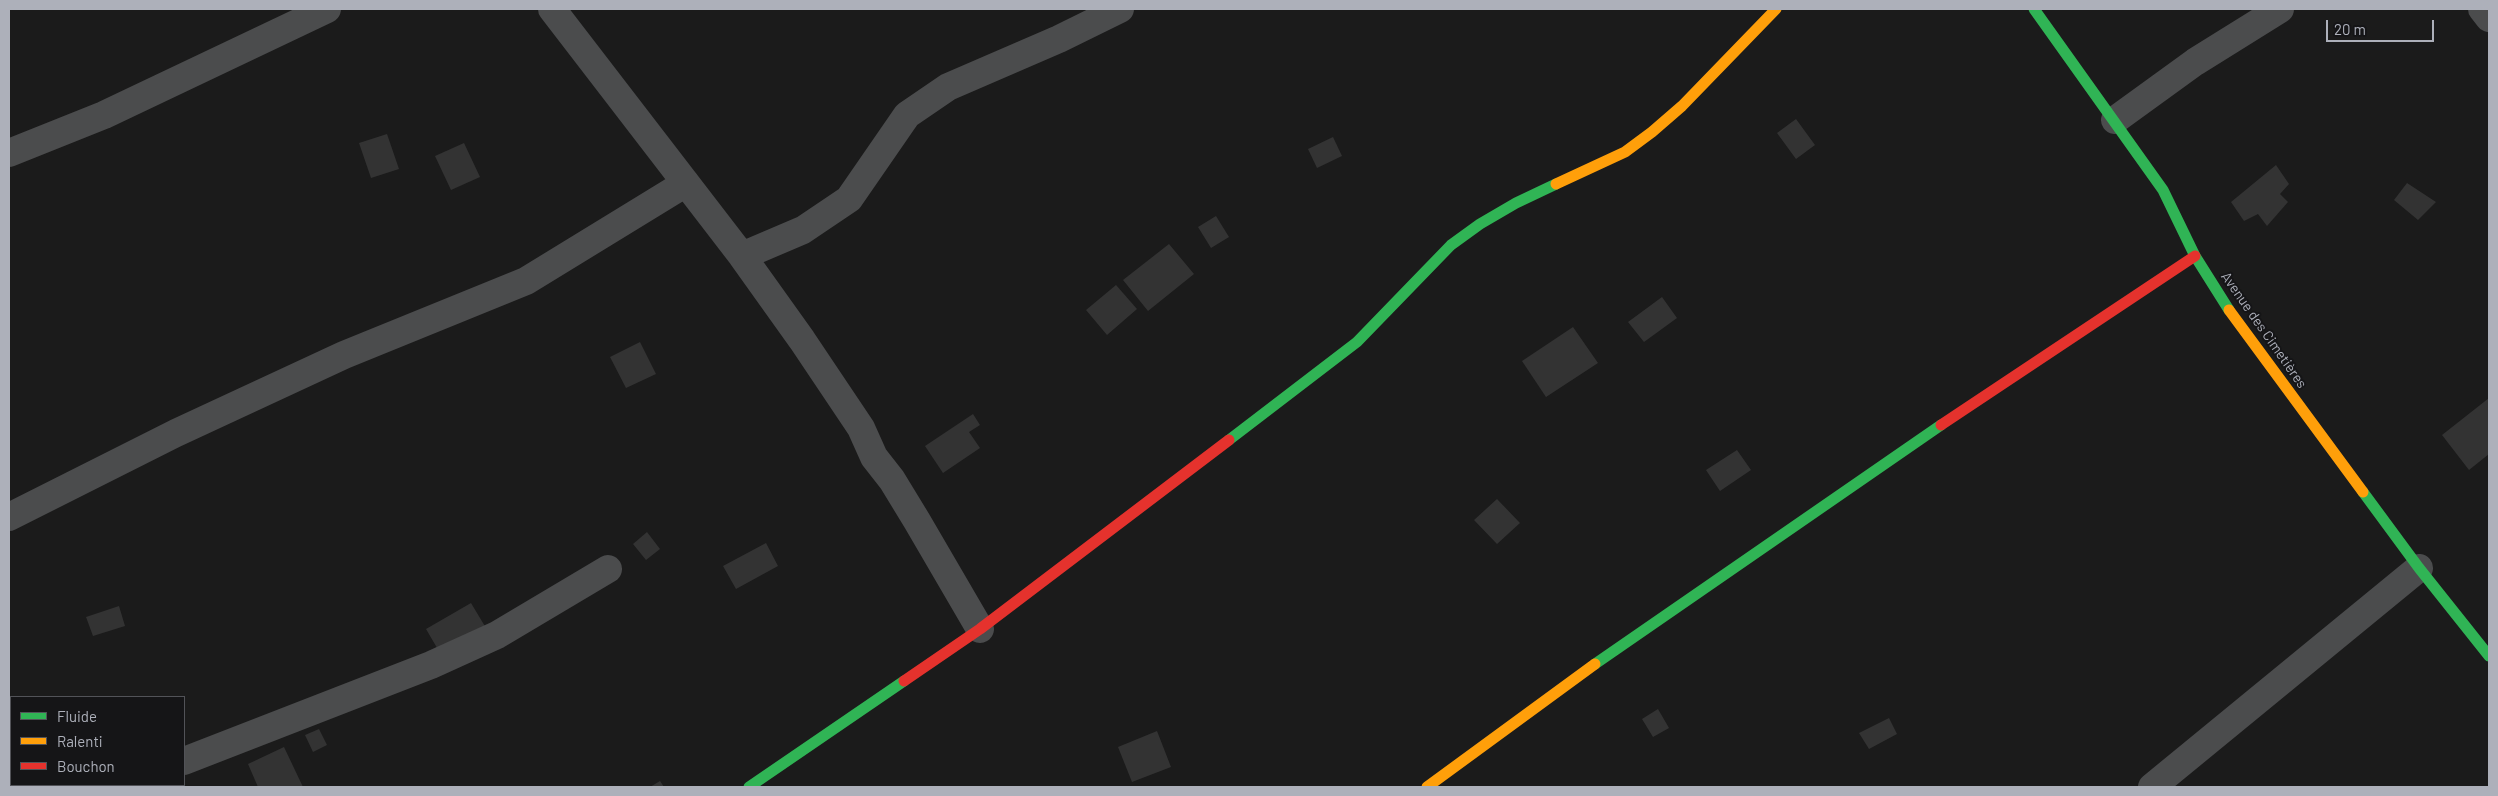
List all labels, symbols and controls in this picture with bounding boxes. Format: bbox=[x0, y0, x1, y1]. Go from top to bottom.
scale bar bbox=[2328, 10, 2436, 42]
text: 20 m bbox=[2334, 20, 2366, 38]
street label: Avenue des Cimetières bbox=[2218, 269, 2310, 391]
legend bbox=[10, 696, 185, 786]
text: Fluide bbox=[57, 707, 97, 725]
text: Ralenti bbox=[57, 732, 103, 750]
text: Bouchon bbox=[57, 757, 115, 775]

